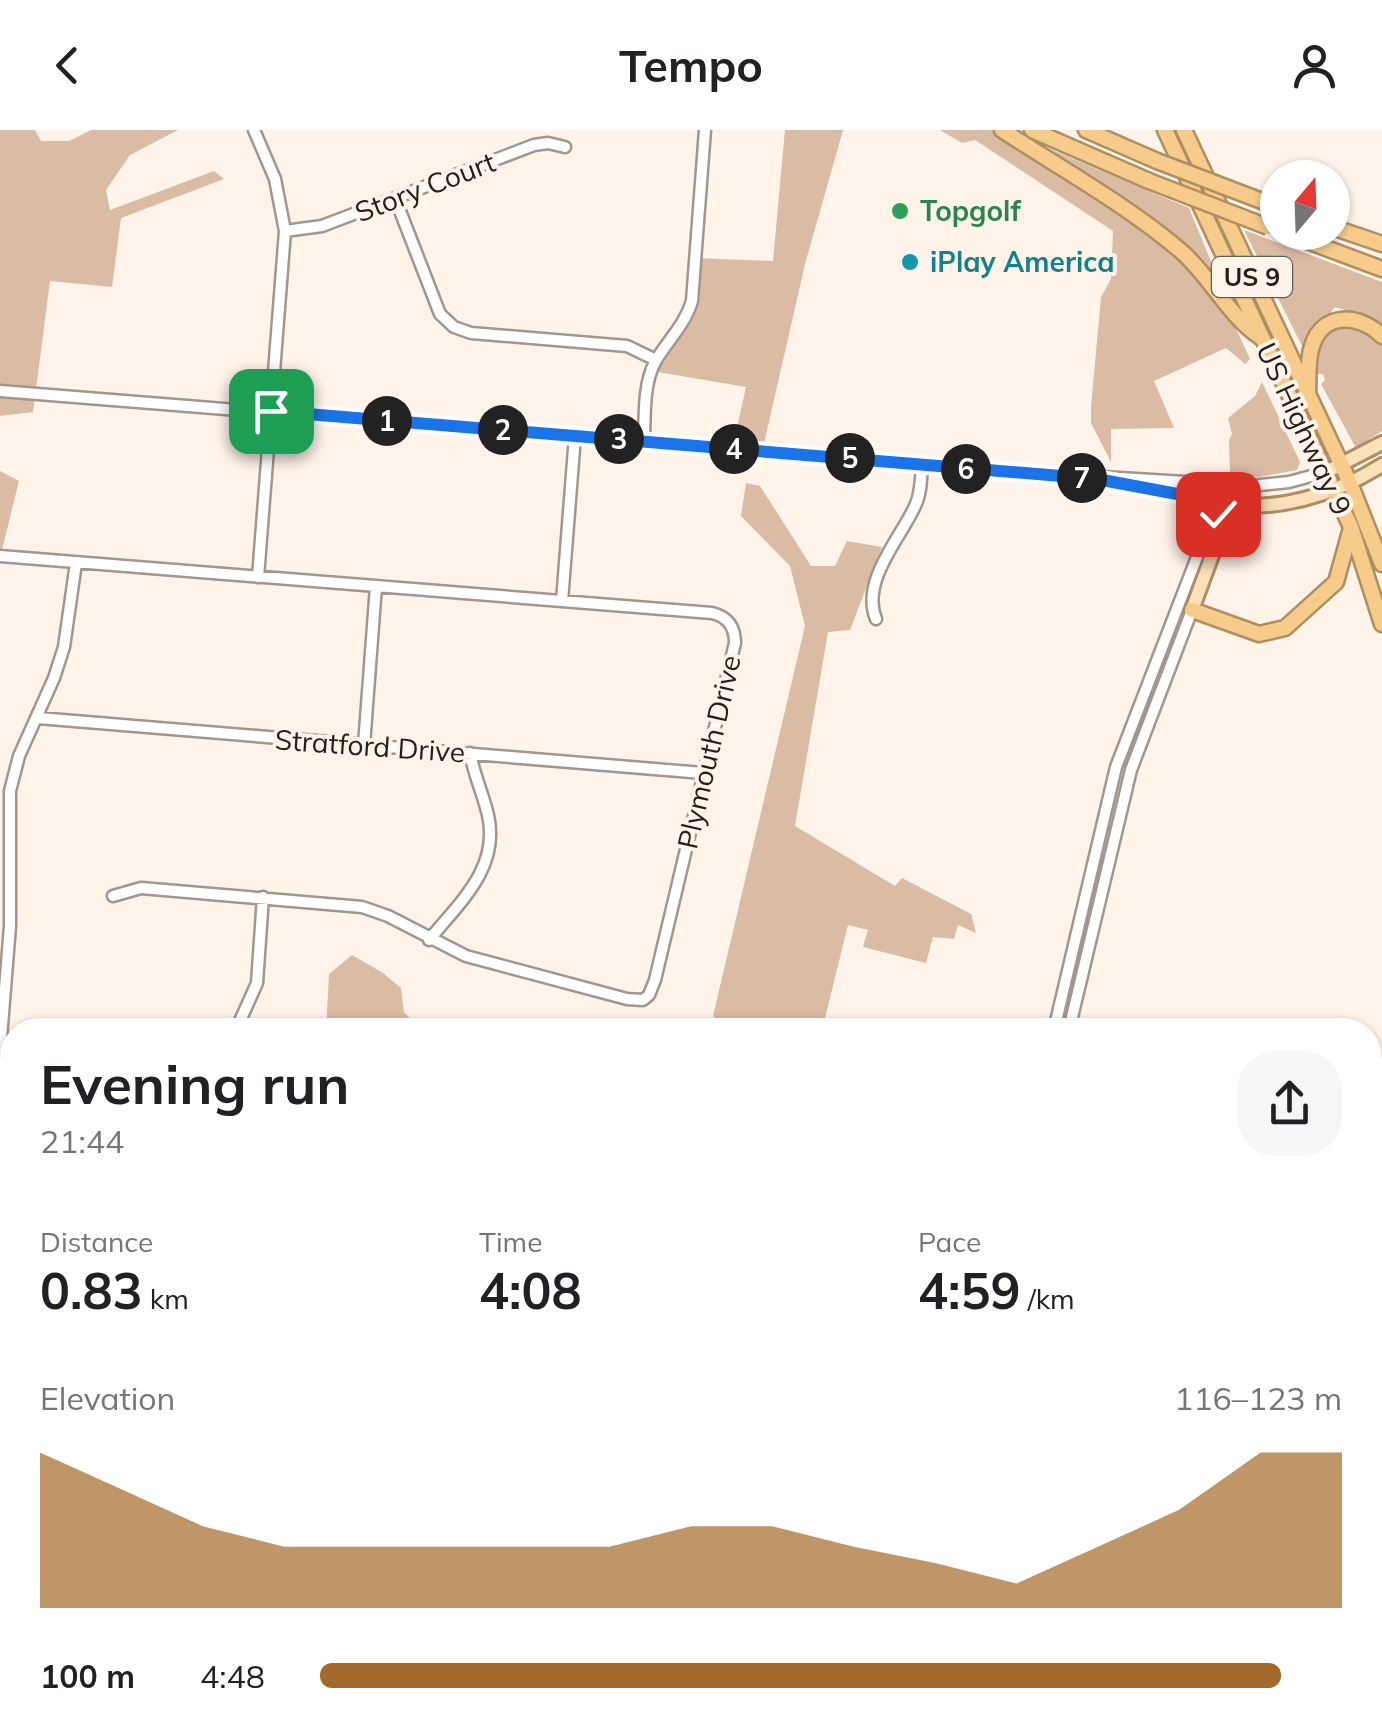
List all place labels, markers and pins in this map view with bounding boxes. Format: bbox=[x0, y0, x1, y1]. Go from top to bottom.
place label: Topgolf bbox=[920, 193, 1021, 228]
marker: Topgolf bbox=[889, 200, 911, 222]
place label: iPlay America bbox=[930, 244, 1115, 279]
marker: iPlay America bbox=[899, 251, 921, 273]
pin bbox=[229, 369, 314, 454]
pin: 1 bbox=[362, 396, 412, 446]
pin: 2 bbox=[478, 405, 528, 455]
pin: 3 bbox=[594, 414, 644, 464]
pin: 4 bbox=[709, 424, 759, 474]
pin: 5 bbox=[825, 433, 875, 483]
pin: 6 bbox=[941, 444, 991, 494]
pin: 7 bbox=[1057, 453, 1107, 503]
pin bbox=[1176, 472, 1261, 557]

